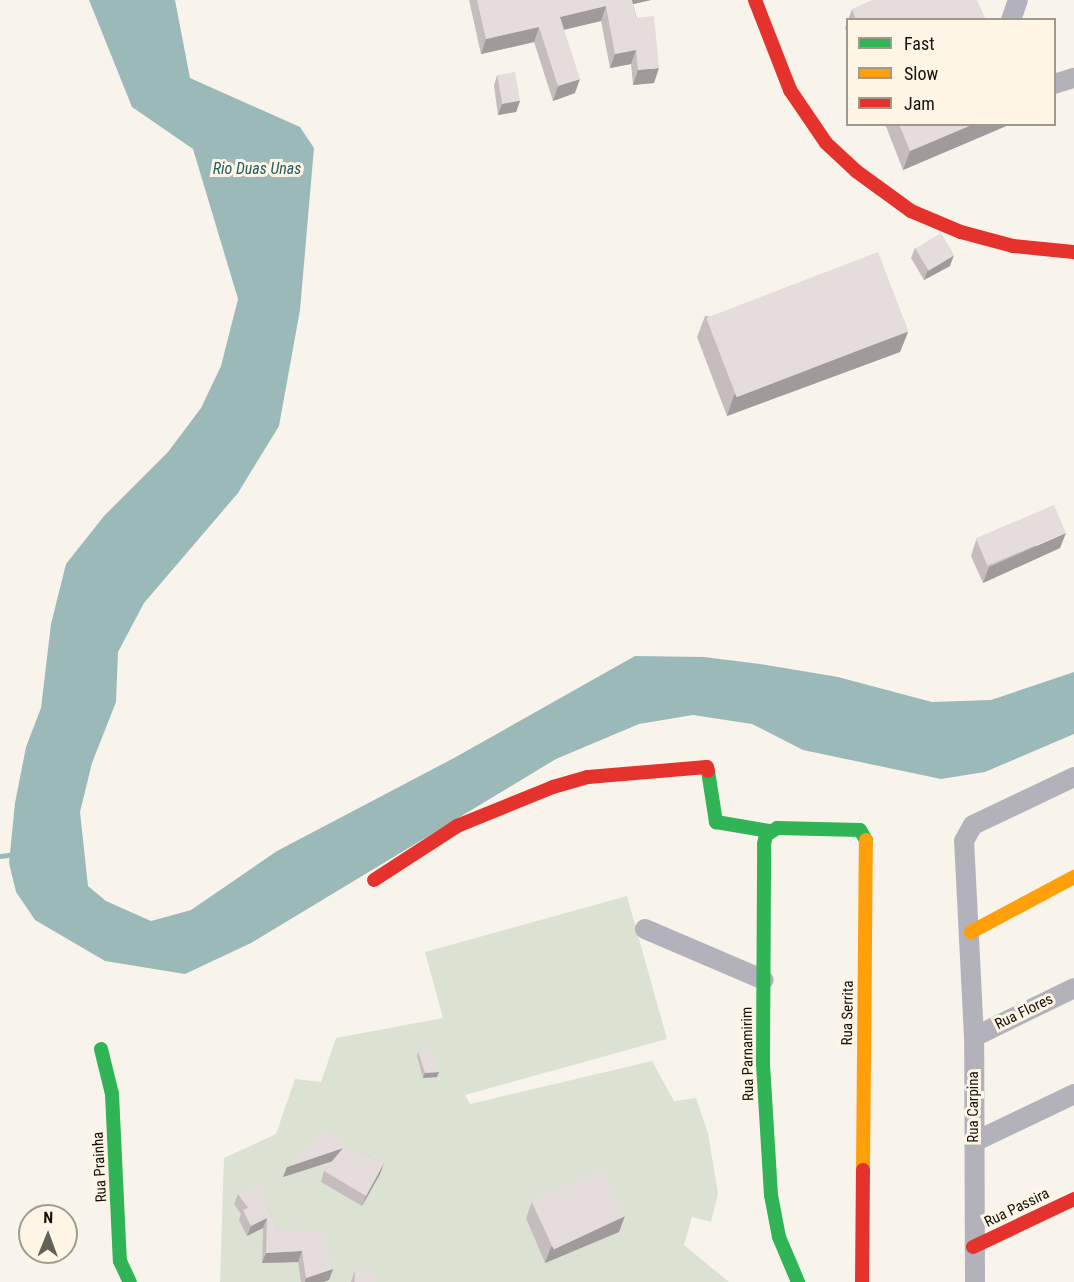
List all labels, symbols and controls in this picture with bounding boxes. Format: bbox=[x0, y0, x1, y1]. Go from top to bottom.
legend bbox=[846, 18, 1056, 126]
text: Fast bbox=[904, 33, 935, 54]
text: Slow bbox=[904, 63, 938, 84]
text: Jam bbox=[904, 93, 935, 114]
water label: Rio Duas Unas bbox=[213, 159, 301, 179]
street label: Rua Serrita bbox=[838, 980, 858, 1046]
street label: Rua Flores bbox=[992, 990, 1056, 1034]
street label: Rua Parnamirim bbox=[738, 1007, 758, 1101]
street label: Rua Carpina bbox=[965, 1071, 983, 1143]
street label: Rua Prainha bbox=[89, 1131, 111, 1203]
street label: Rua Passira bbox=[982, 1185, 1052, 1231]
north arrow bbox=[18, 1204, 78, 1264]
text: N bbox=[43, 1208, 53, 1227]

